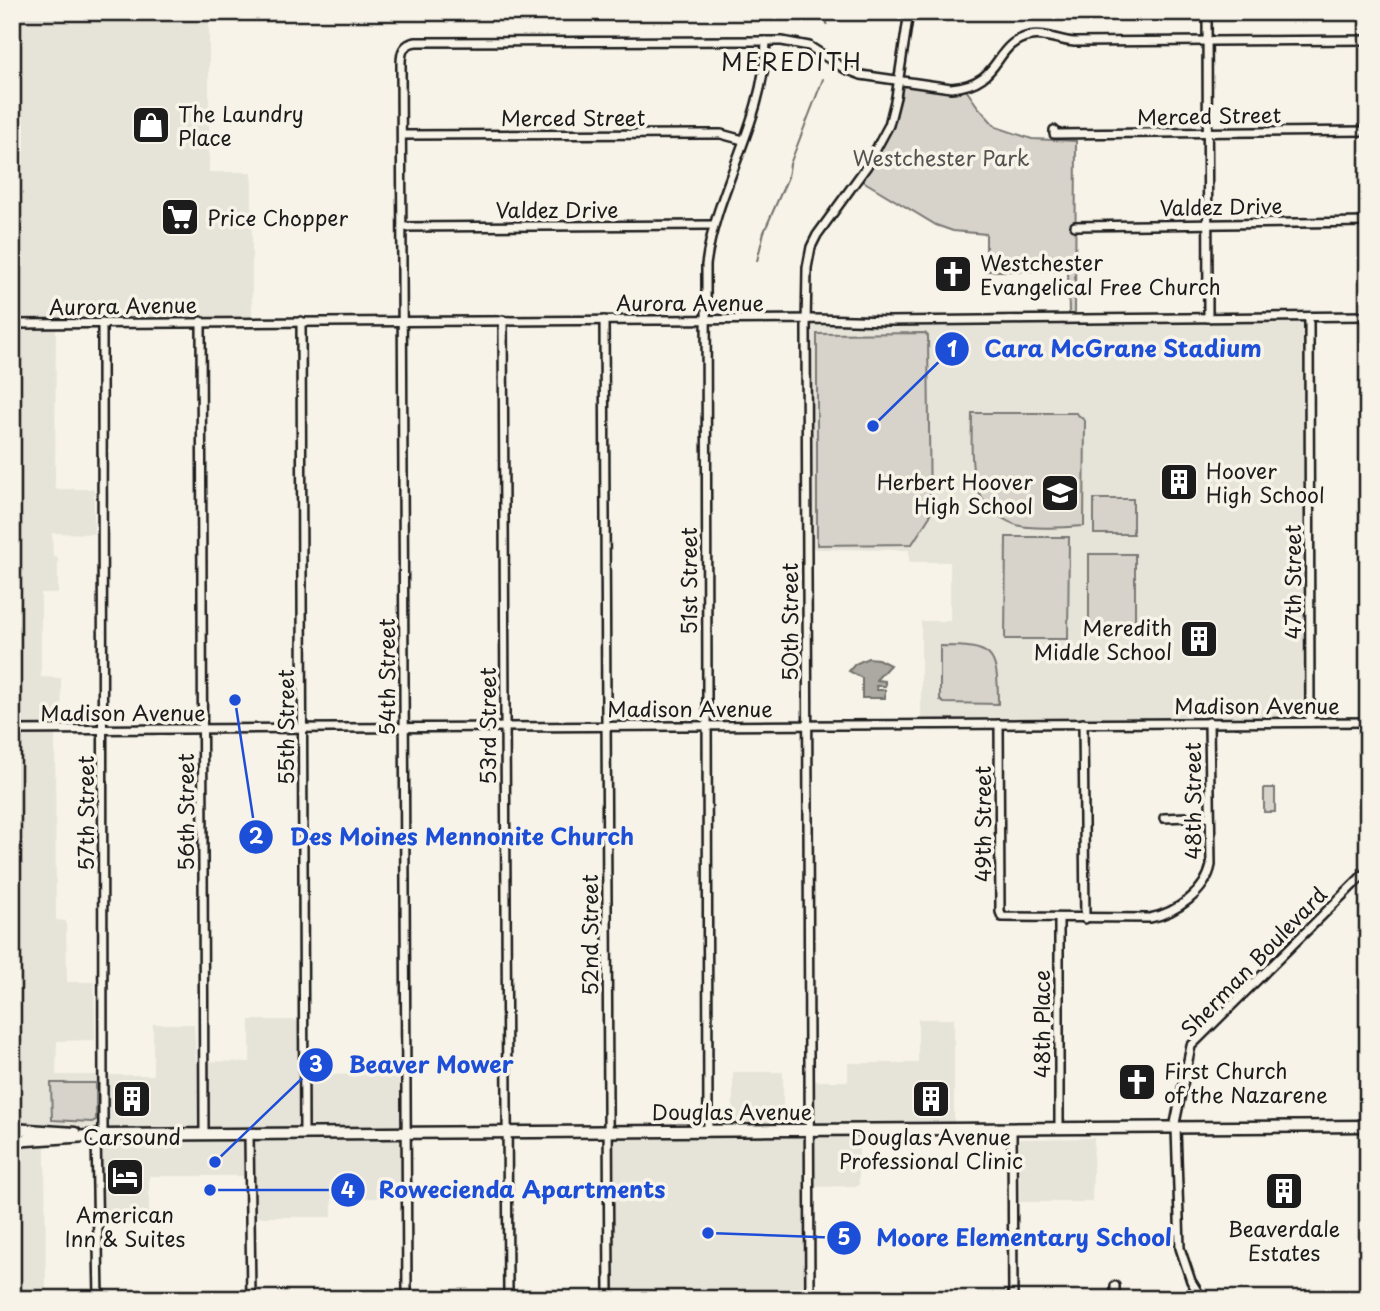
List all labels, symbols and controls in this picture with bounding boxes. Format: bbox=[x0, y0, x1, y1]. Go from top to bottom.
district label: MEREDITH bbox=[721, 44, 863, 79]
place label: The Laundry Place bbox=[178, 97, 304, 153]
street label: Merced Street bbox=[1136, 98, 1282, 132]
street label: Merced Street bbox=[501, 101, 645, 133]
shop icon: The Laundry Place bbox=[130, 104, 172, 146]
park label: Westchester Park bbox=[852, 141, 1030, 173]
street label: Valdez Drive bbox=[1159, 189, 1283, 223]
street label: Valdez Drive bbox=[496, 193, 618, 225]
supermarket icon: Price Chopper bbox=[159, 196, 201, 238]
place label: Price Chopper bbox=[207, 201, 348, 233]
place label: Westchester Evangelical Free Church bbox=[980, 246, 1221, 302]
church icon: Westchester Evangelical Free Church bbox=[932, 253, 974, 295]
street label: Aurora Avenue bbox=[616, 286, 764, 318]
street label: Aurora Avenue bbox=[49, 288, 197, 322]
callout: Cara McGrane Stadium bbox=[934, 327, 1277, 371]
text: Cara McGrane Stadium bbox=[984, 330, 1262, 365]
text: 1 bbox=[947, 332, 957, 364]
place label: Hoover High School bbox=[1206, 454, 1325, 510]
building icon: Hoover High School bbox=[1158, 461, 1200, 503]
place label: Herbert Hoover High School bbox=[877, 465, 1033, 521]
school or university icon: Herbert Hoover High School bbox=[1039, 472, 1081, 514]
street label: 47th Street bbox=[1276, 524, 1308, 640]
street label: 51st Street bbox=[672, 527, 704, 635]
street label: 50th Street bbox=[773, 563, 805, 681]
place label: Meredith Middle School bbox=[1034, 611, 1172, 667]
street label: 54th Street bbox=[370, 618, 402, 736]
building icon: Meredith Middle School bbox=[1178, 618, 1220, 660]
street label: 53rd Street bbox=[471, 667, 503, 785]
street label: 55th Street bbox=[269, 669, 301, 785]
street label: Madison Avenue bbox=[1174, 689, 1340, 721]
street label: Madison Avenue bbox=[607, 692, 773, 724]
street label: Madison Avenue bbox=[40, 696, 206, 728]
street label: 48th Street bbox=[1176, 742, 1208, 860]
street label: 56th Street bbox=[169, 753, 201, 871]
street label: 57th Street bbox=[69, 755, 101, 871]
street label: 49th Street bbox=[966, 766, 998, 882]
callout: Des Moines Mennonite Church bbox=[239, 815, 650, 859]
text: Des Moines Mennonite Church bbox=[290, 818, 634, 853]
text: 2 bbox=[249, 819, 264, 851]
street label: 52nd Street bbox=[573, 874, 605, 996]
street label: Sherman Boulevard bbox=[1173, 878, 1334, 1043]
street label: 48th Place bbox=[1025, 970, 1057, 1078]
callout: Beaver Mower bbox=[299, 1043, 528, 1087]
text: Beaver Mower bbox=[348, 1046, 514, 1081]
text: 3 bbox=[309, 1047, 323, 1079]
place label: First Church of the Nazarene bbox=[1164, 1054, 1328, 1110]
church icon: First Church of the Nazarene bbox=[1116, 1061, 1158, 1103]
building icon: Carsound bbox=[111, 1078, 153, 1120]
building icon: Douglas Avenue Professional Clinic bbox=[910, 1078, 952, 1120]
street label: Douglas Avenue bbox=[652, 1095, 812, 1127]
place label: Carsound bbox=[83, 1120, 181, 1152]
place label: Douglas Avenue Professional Clinic bbox=[839, 1120, 1023, 1176]
hotel icon: American Inn & Suites bbox=[104, 1156, 146, 1198]
callout: Rowecienda Apartments bbox=[330, 1168, 679, 1212]
building icon: Beaverdale Estates bbox=[1263, 1170, 1305, 1212]
text: Rowecienda Apartments bbox=[379, 1171, 665, 1206]
text: 4 bbox=[341, 1173, 355, 1205]
place label: American Inn & Suites bbox=[65, 1198, 185, 1254]
place label: Beaverdale Estates bbox=[1228, 1212, 1340, 1268]
callout: Moore Elementary School bbox=[826, 1216, 1186, 1260]
text: Moore Elementary School bbox=[876, 1219, 1172, 1254]
text: 5 bbox=[837, 1220, 851, 1252]

